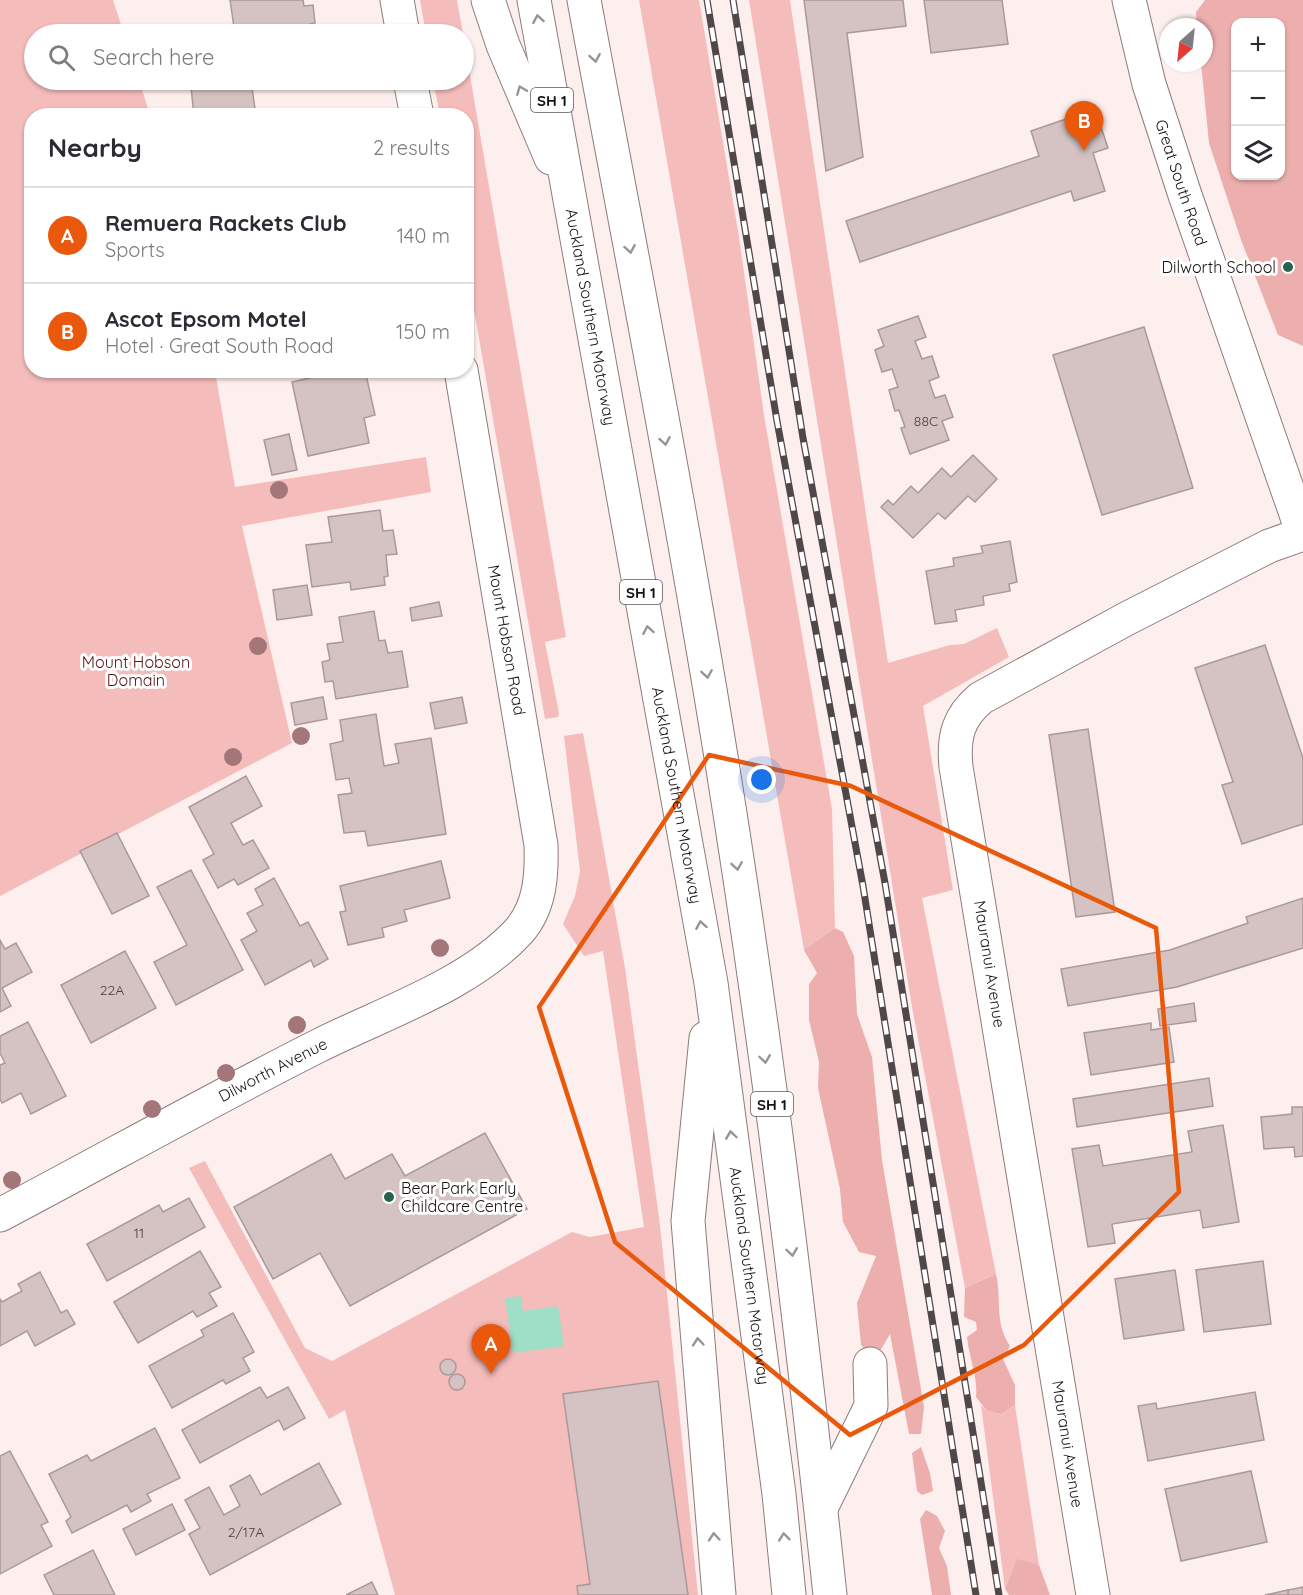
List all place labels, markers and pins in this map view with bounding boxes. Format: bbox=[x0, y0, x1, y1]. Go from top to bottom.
pin: B bbox=[1064, 102, 1104, 151]
place label: Dilworth School bbox=[1162, 257, 1276, 277]
marker: Dilworth School bbox=[1281, 260, 1295, 274]
place label: Bear Park Early Childcare Centre bbox=[401, 1178, 523, 1216]
marker: Bear Park Early Childcare Centre bbox=[382, 1190, 396, 1204]
pin: A bbox=[472, 1324, 510, 1374]

